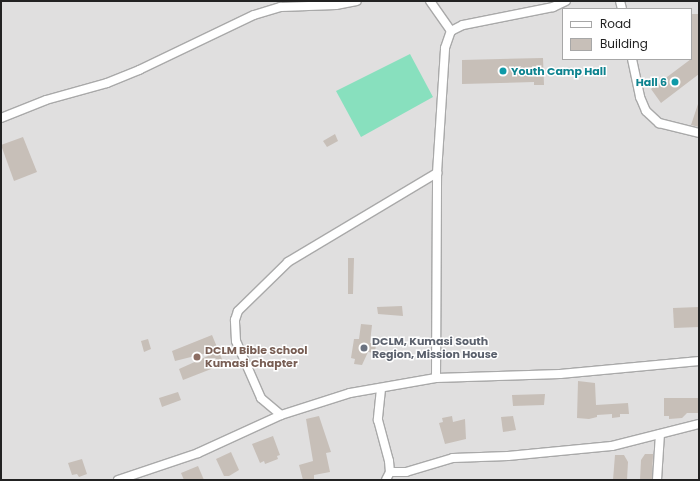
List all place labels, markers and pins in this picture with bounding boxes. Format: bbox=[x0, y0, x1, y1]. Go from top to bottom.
place label: Youth Camp Hall bbox=[511, 64, 606, 78]
marker: Youth Camp Hall bbox=[498, 66, 508, 76]
place label: Hall 6 bbox=[636, 75, 667, 89]
marker: Hall 6 bbox=[670, 77, 680, 87]
place label: DCLM, Kumasi South Region, Mission House bbox=[372, 335, 498, 361]
marker: DCLM, Kumasi South Region, Mission House bbox=[359, 343, 369, 353]
place label: DCLM Bible School Kumasi Chapter bbox=[205, 344, 307, 370]
marker: DCLM Bible School Kumasi Chapter bbox=[192, 352, 202, 362]

